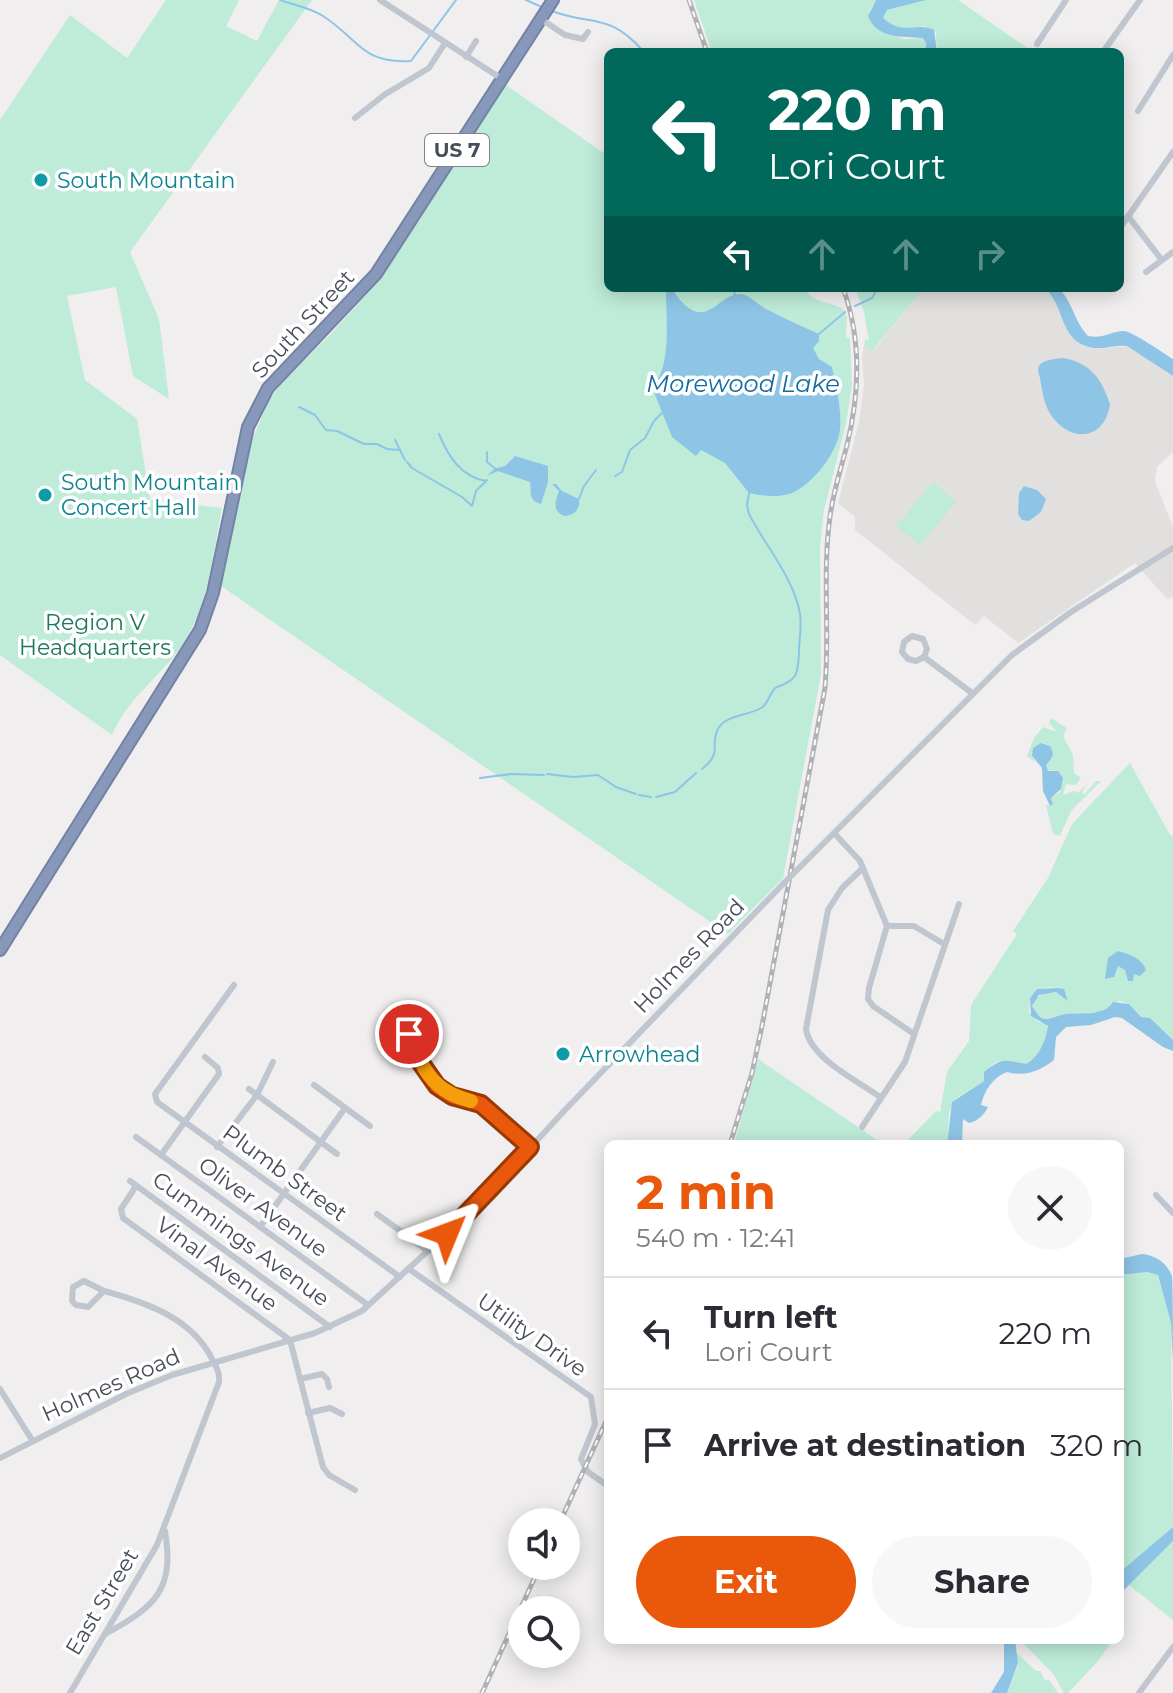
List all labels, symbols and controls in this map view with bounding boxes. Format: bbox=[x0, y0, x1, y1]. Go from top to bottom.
text: 220 m bbox=[768, 76, 947, 144]
icon: left bbox=[636, 80, 740, 184]
road number: US 7 bbox=[425, 134, 489, 166]
text: Lori Court bbox=[768, 144, 946, 188]
place label: South Mountain bbox=[57, 167, 235, 194]
marker: South Mountain bbox=[32, 171, 50, 189]
icon: left bbox=[716, 232, 760, 276]
icon: ahead bbox=[800, 232, 844, 276]
icon: ahead bbox=[884, 232, 928, 276]
icon: right bbox=[968, 232, 1012, 276]
street label: South Street bbox=[246, 264, 360, 384]
water label: Morewood Lake bbox=[646, 369, 840, 398]
place label: South Mountain Concert Hall bbox=[61, 469, 239, 521]
marker: South Mountain Concert Hall bbox=[36, 486, 54, 504]
park label: Region V Headquarters bbox=[19, 609, 171, 661]
street label: Holmes Road bbox=[628, 893, 750, 1019]
pin bbox=[375, 1000, 443, 1068]
icon: arrive bbox=[387, 1012, 431, 1056]
place label: Arrowhead bbox=[579, 1041, 701, 1068]
marker: Arrowhead bbox=[554, 1045, 572, 1063]
street label: Plumb Street bbox=[218, 1119, 352, 1227]
street label: Oliver Avenue bbox=[193, 1151, 333, 1263]
text: 2 min bbox=[636, 1163, 776, 1221]
street label: Cummings Avenue bbox=[147, 1166, 335, 1312]
button: close bbox=[1008, 1166, 1092, 1250]
position arrow bbox=[405, 1192, 489, 1276]
street label: Vinal Avenue bbox=[151, 1211, 283, 1317]
text: 540 m · 12:41 bbox=[636, 1222, 795, 1254]
street label: Utility Drive bbox=[472, 1287, 592, 1383]
text: Turn left bbox=[704, 1299, 837, 1336]
icon: left bbox=[636, 1311, 680, 1355]
text: 220 m bbox=[998, 1315, 1092, 1352]
text: Lori Court bbox=[704, 1336, 832, 1368]
street label: Holmes Road bbox=[38, 1343, 184, 1427]
icon: arrive bbox=[636, 1423, 680, 1467]
text: Arrive at destination bbox=[704, 1427, 1026, 1464]
text: 320 m bbox=[1050, 1427, 1143, 1464]
map controls bbox=[508, 1508, 580, 1668]
button: sound bbox=[508, 1508, 580, 1580]
button: Exit bbox=[636, 1536, 856, 1628]
button: Share bbox=[872, 1536, 1092, 1628]
street label: East Street bbox=[60, 1544, 144, 1660]
button: search bbox=[508, 1596, 580, 1668]

